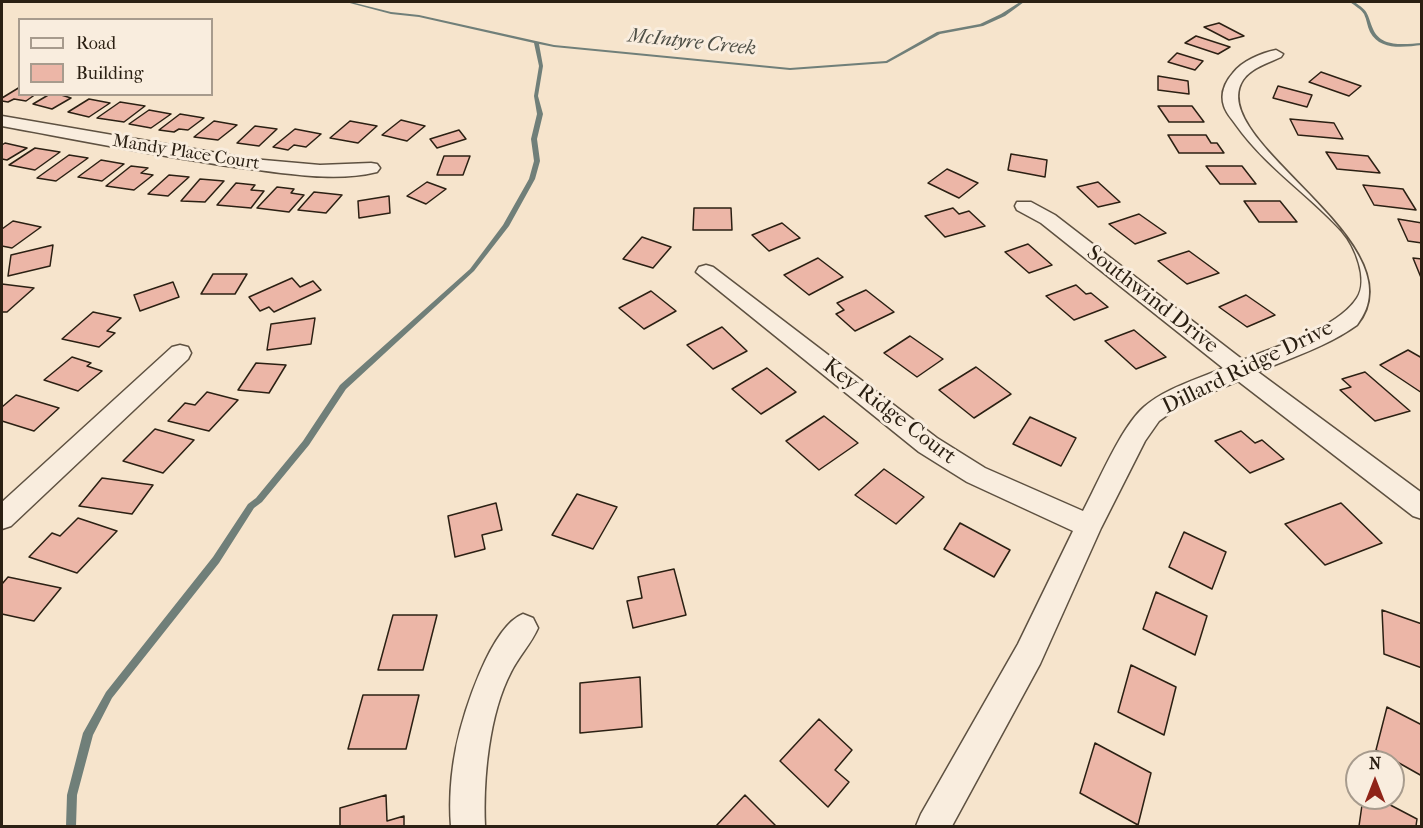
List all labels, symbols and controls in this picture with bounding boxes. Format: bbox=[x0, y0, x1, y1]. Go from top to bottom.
legend bbox=[18, 18, 213, 96]
water label: McIntyre Creek bbox=[627, 24, 757, 62]
text: Road bbox=[76, 33, 116, 54]
text: Building bbox=[76, 63, 143, 84]
street label: Mandy Place Court bbox=[111, 131, 261, 175]
street label: Southwind Drive bbox=[1081, 240, 1223, 360]
street label: Dillard Ridge Drive bbox=[1158, 315, 1338, 421]
street label: Key Ridge Court bbox=[817, 353, 961, 471]
north arrow bbox=[1345, 750, 1405, 810]
text: N bbox=[1369, 754, 1381, 773]

